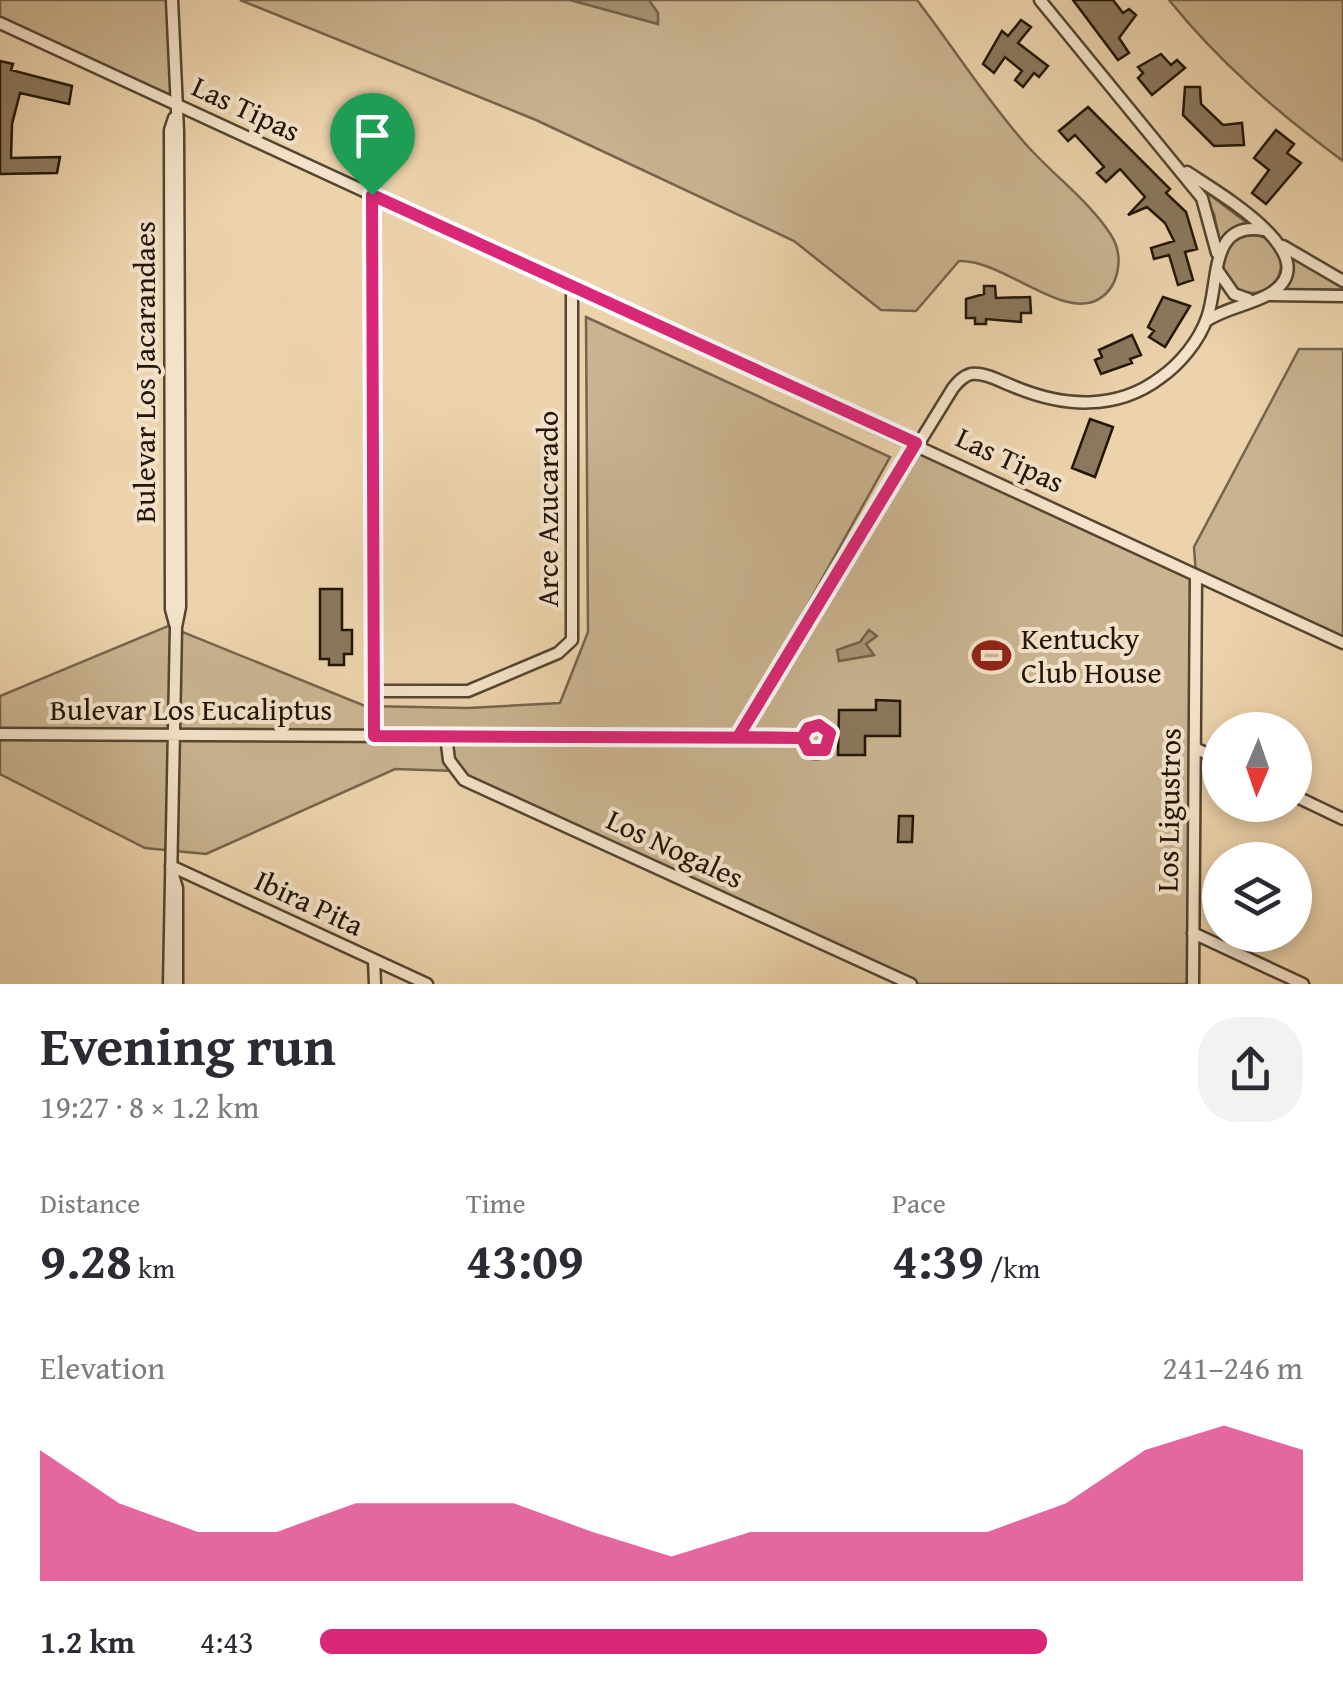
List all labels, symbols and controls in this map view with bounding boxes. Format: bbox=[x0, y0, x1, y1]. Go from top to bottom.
street label: Las Tipas bbox=[185, 64, 308, 152]
pin bbox=[330, 93, 415, 196]
icon: arrive bbox=[345, 108, 400, 163]
street label: Bulevar Los Jacarandaes bbox=[122, 221, 166, 523]
street label: Arce Azucarado bbox=[525, 411, 569, 607]
street label: Las Tipas bbox=[949, 415, 1072, 503]
place label: Kentucky Club House bbox=[1021, 616, 1162, 694]
sports icon: Kentucky Club House bbox=[970, 635, 1012, 677]
street label: Bulevar Los Eucaliptus bbox=[50, 687, 332, 731]
north arrow bbox=[1202, 712, 1312, 822]
map controls bbox=[1202, 712, 1312, 952]
street label: Los Ligustros bbox=[1145, 727, 1191, 892]
street label: Los Nogales bbox=[600, 797, 751, 899]
button: layers bbox=[1202, 842, 1312, 952]
street label: Ibira Pita bbox=[248, 858, 371, 946]
text: Evening run bbox=[40, 1005, 336, 1085]
button: share bbox=[1198, 1017, 1303, 1122]
text: 19:27 · 8 × 1.2 km bbox=[40, 1083, 259, 1130]
text: Distance bbox=[40, 1182, 140, 1223]
text: Time bbox=[466, 1182, 526, 1223]
text: Pace bbox=[892, 1182, 946, 1223]
text: 9.28 bbox=[40, 1223, 132, 1296]
text: 43:09 bbox=[466, 1223, 584, 1296]
text: 4:39 bbox=[892, 1223, 984, 1296]
text: km bbox=[132, 1247, 175, 1288]
text: /km bbox=[984, 1247, 1040, 1288]
text: Elevation bbox=[40, 1344, 165, 1391]
text: 241–246 m bbox=[1162, 1344, 1303, 1391]
text: 1.2 km bbox=[40, 1618, 135, 1665]
text: 4:43 bbox=[200, 1618, 254, 1665]

